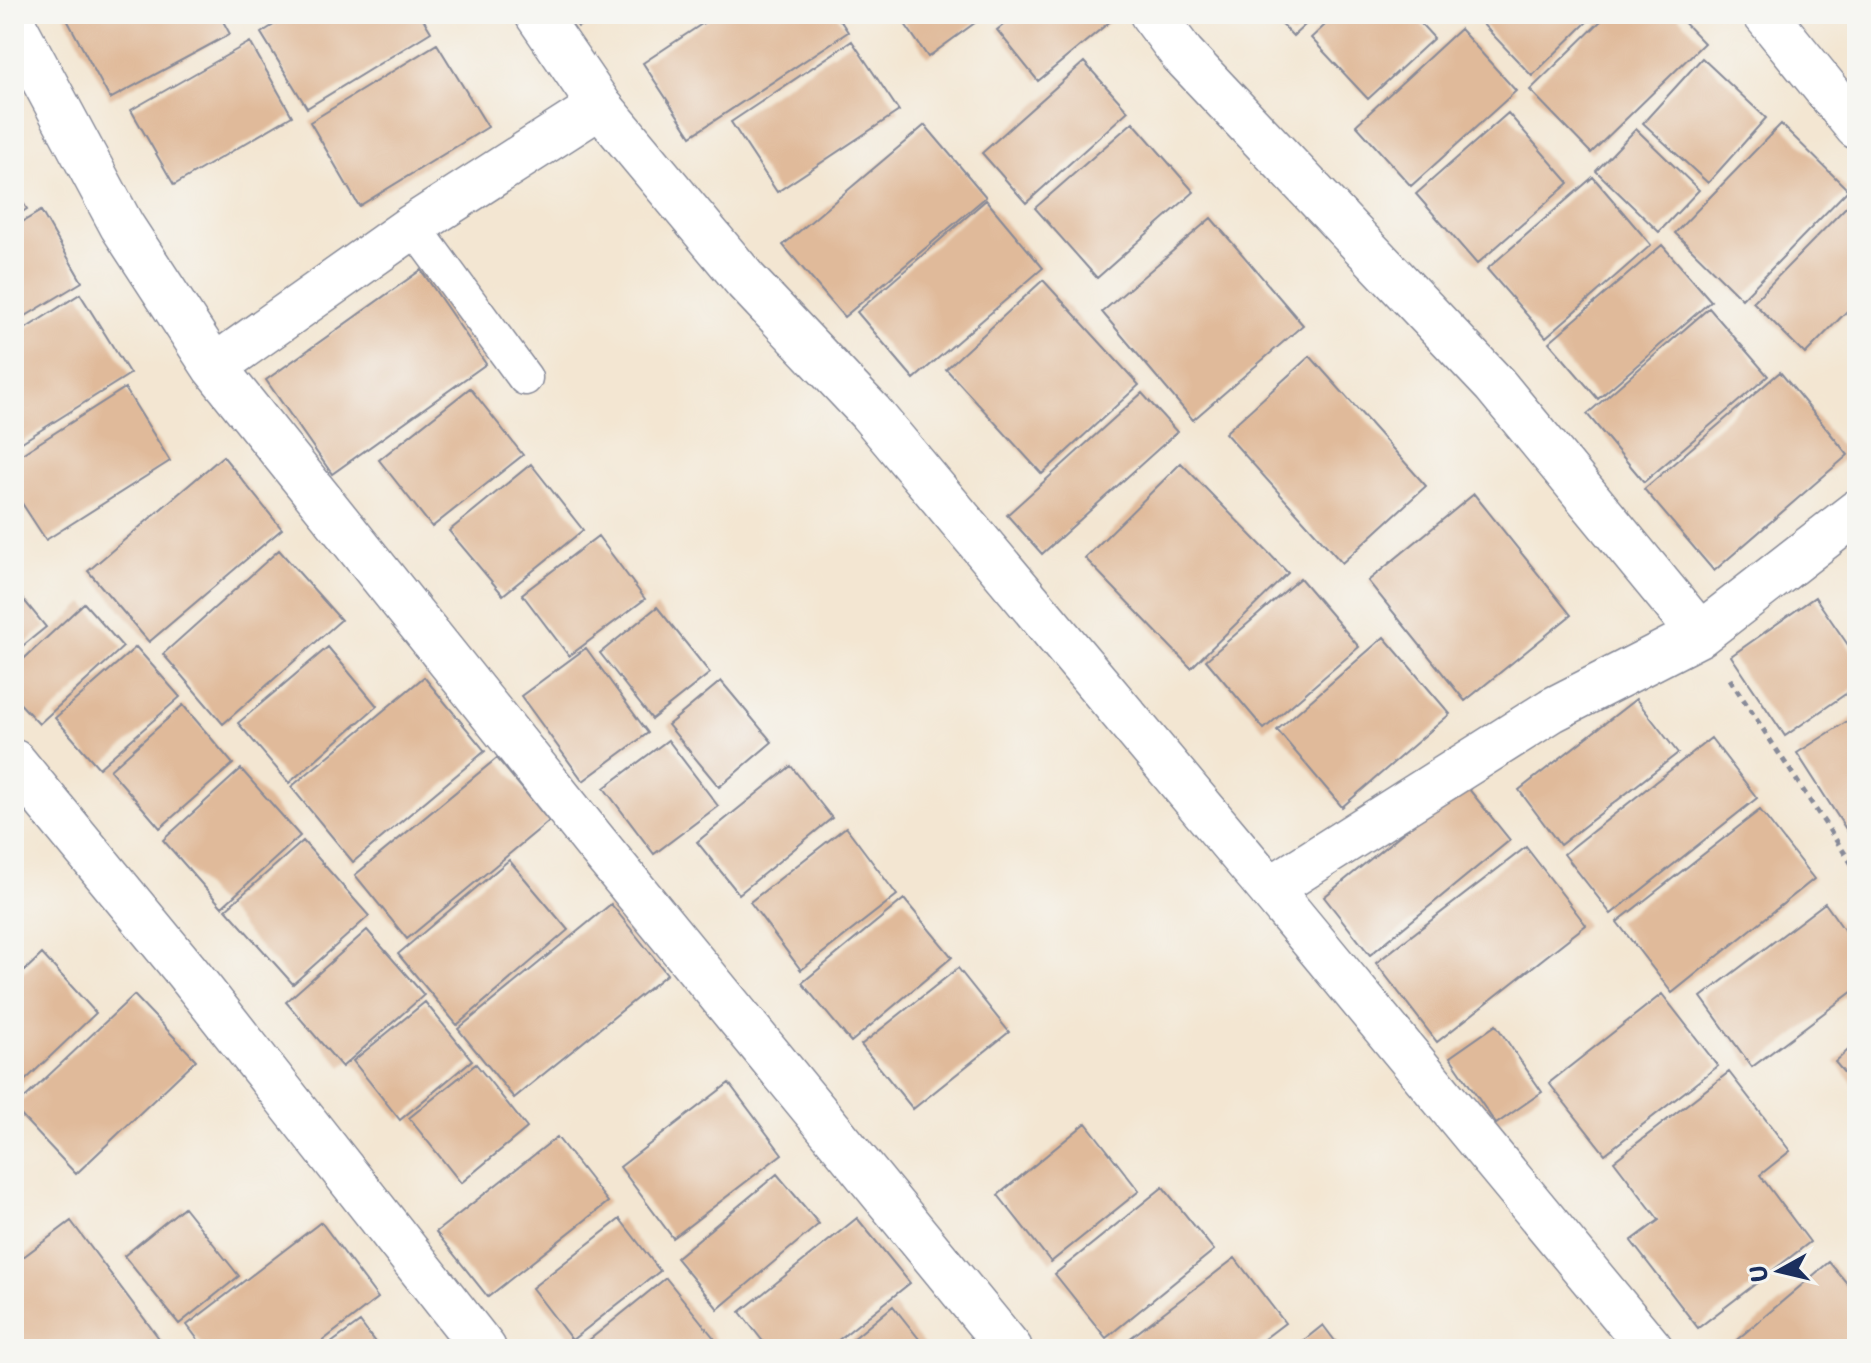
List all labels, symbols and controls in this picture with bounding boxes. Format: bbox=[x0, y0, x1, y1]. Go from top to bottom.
north arrow bbox=[1739, 1231, 1819, 1311]
text: U bbox=[1740, 1263, 1775, 1285]

